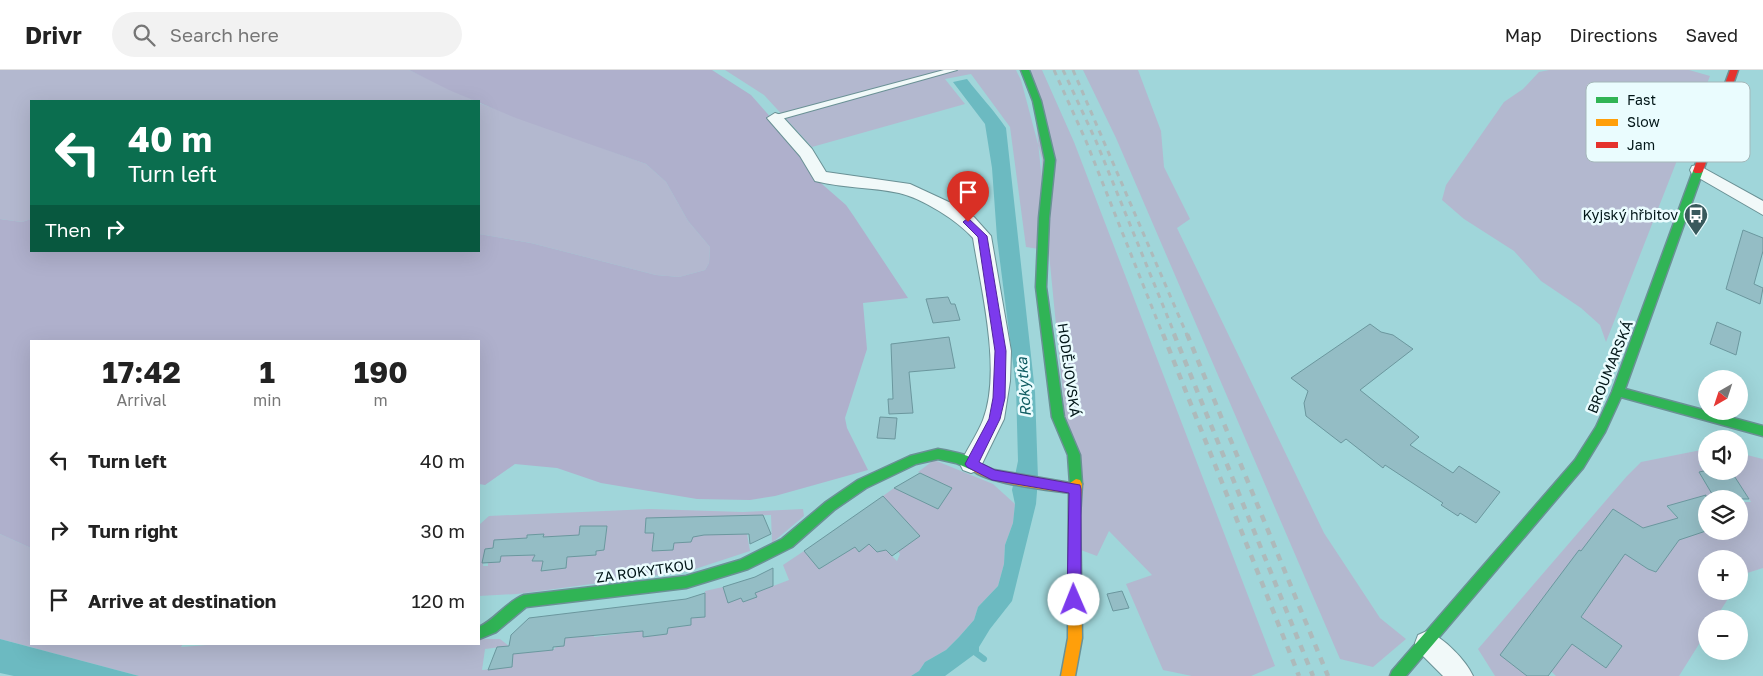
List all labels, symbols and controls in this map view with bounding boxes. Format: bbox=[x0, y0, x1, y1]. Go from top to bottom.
search box bbox=[112, 12, 462, 57]
text: Drivr bbox=[25, 20, 82, 49]
icon: search bbox=[130, 21, 158, 49]
text: Search here bbox=[170, 23, 279, 46]
text: Map bbox=[1505, 24, 1541, 46]
text: Directions bbox=[1569, 24, 1657, 46]
text: Saved bbox=[1685, 24, 1738, 46]
legend bbox=[1586, 82, 1750, 162]
text: Fast bbox=[1627, 91, 1656, 108]
text: Slow bbox=[1627, 113, 1660, 130]
text: 40 m bbox=[128, 118, 212, 160]
icon: left bbox=[45, 120, 110, 185]
text: Jam bbox=[1627, 136, 1655, 153]
text: Turn left bbox=[128, 160, 217, 187]
pin bbox=[947, 171, 989, 222]
icon: arrive bbox=[954, 178, 982, 206]
bus stop icon: Kyjský hřbitov bbox=[1683, 202, 1709, 236]
place label: Kyjský hřbitov bbox=[1583, 206, 1678, 223]
icon: right bbox=[101, 215, 129, 243]
text: Then bbox=[45, 218, 91, 241]
street label: BROUMARSKÁ bbox=[1583, 317, 1636, 416]
street label: HODĚJOVSKÁ bbox=[1054, 322, 1085, 419]
text: 17:42 bbox=[102, 354, 181, 390]
text: 1 bbox=[260, 354, 275, 390]
text: 190 bbox=[354, 354, 408, 390]
water label: Rokytka bbox=[1012, 356, 1035, 417]
north arrow bbox=[1698, 370, 1748, 420]
map controls bbox=[1698, 370, 1748, 660]
text: Arrival bbox=[116, 390, 167, 410]
text: min bbox=[253, 390, 281, 410]
text: m bbox=[374, 390, 388, 410]
button: sound bbox=[1698, 430, 1748, 480]
icon: left bbox=[45, 446, 73, 474]
text: Turn left bbox=[88, 449, 167, 472]
text: 40 m bbox=[420, 449, 465, 472]
button: layers bbox=[1698, 490, 1748, 540]
icon: right bbox=[45, 516, 73, 544]
text: Turn right bbox=[88, 519, 178, 542]
text: 30 m bbox=[421, 519, 465, 542]
button: + bbox=[1698, 550, 1748, 600]
street label: ZA ROKYTKOU bbox=[595, 555, 695, 586]
position arrow bbox=[1047, 573, 1099, 625]
icon: arrive bbox=[45, 586, 73, 614]
text: Arrive at destination bbox=[88, 589, 276, 612]
text: 120 m bbox=[411, 589, 465, 612]
button: − bbox=[1698, 610, 1748, 660]

